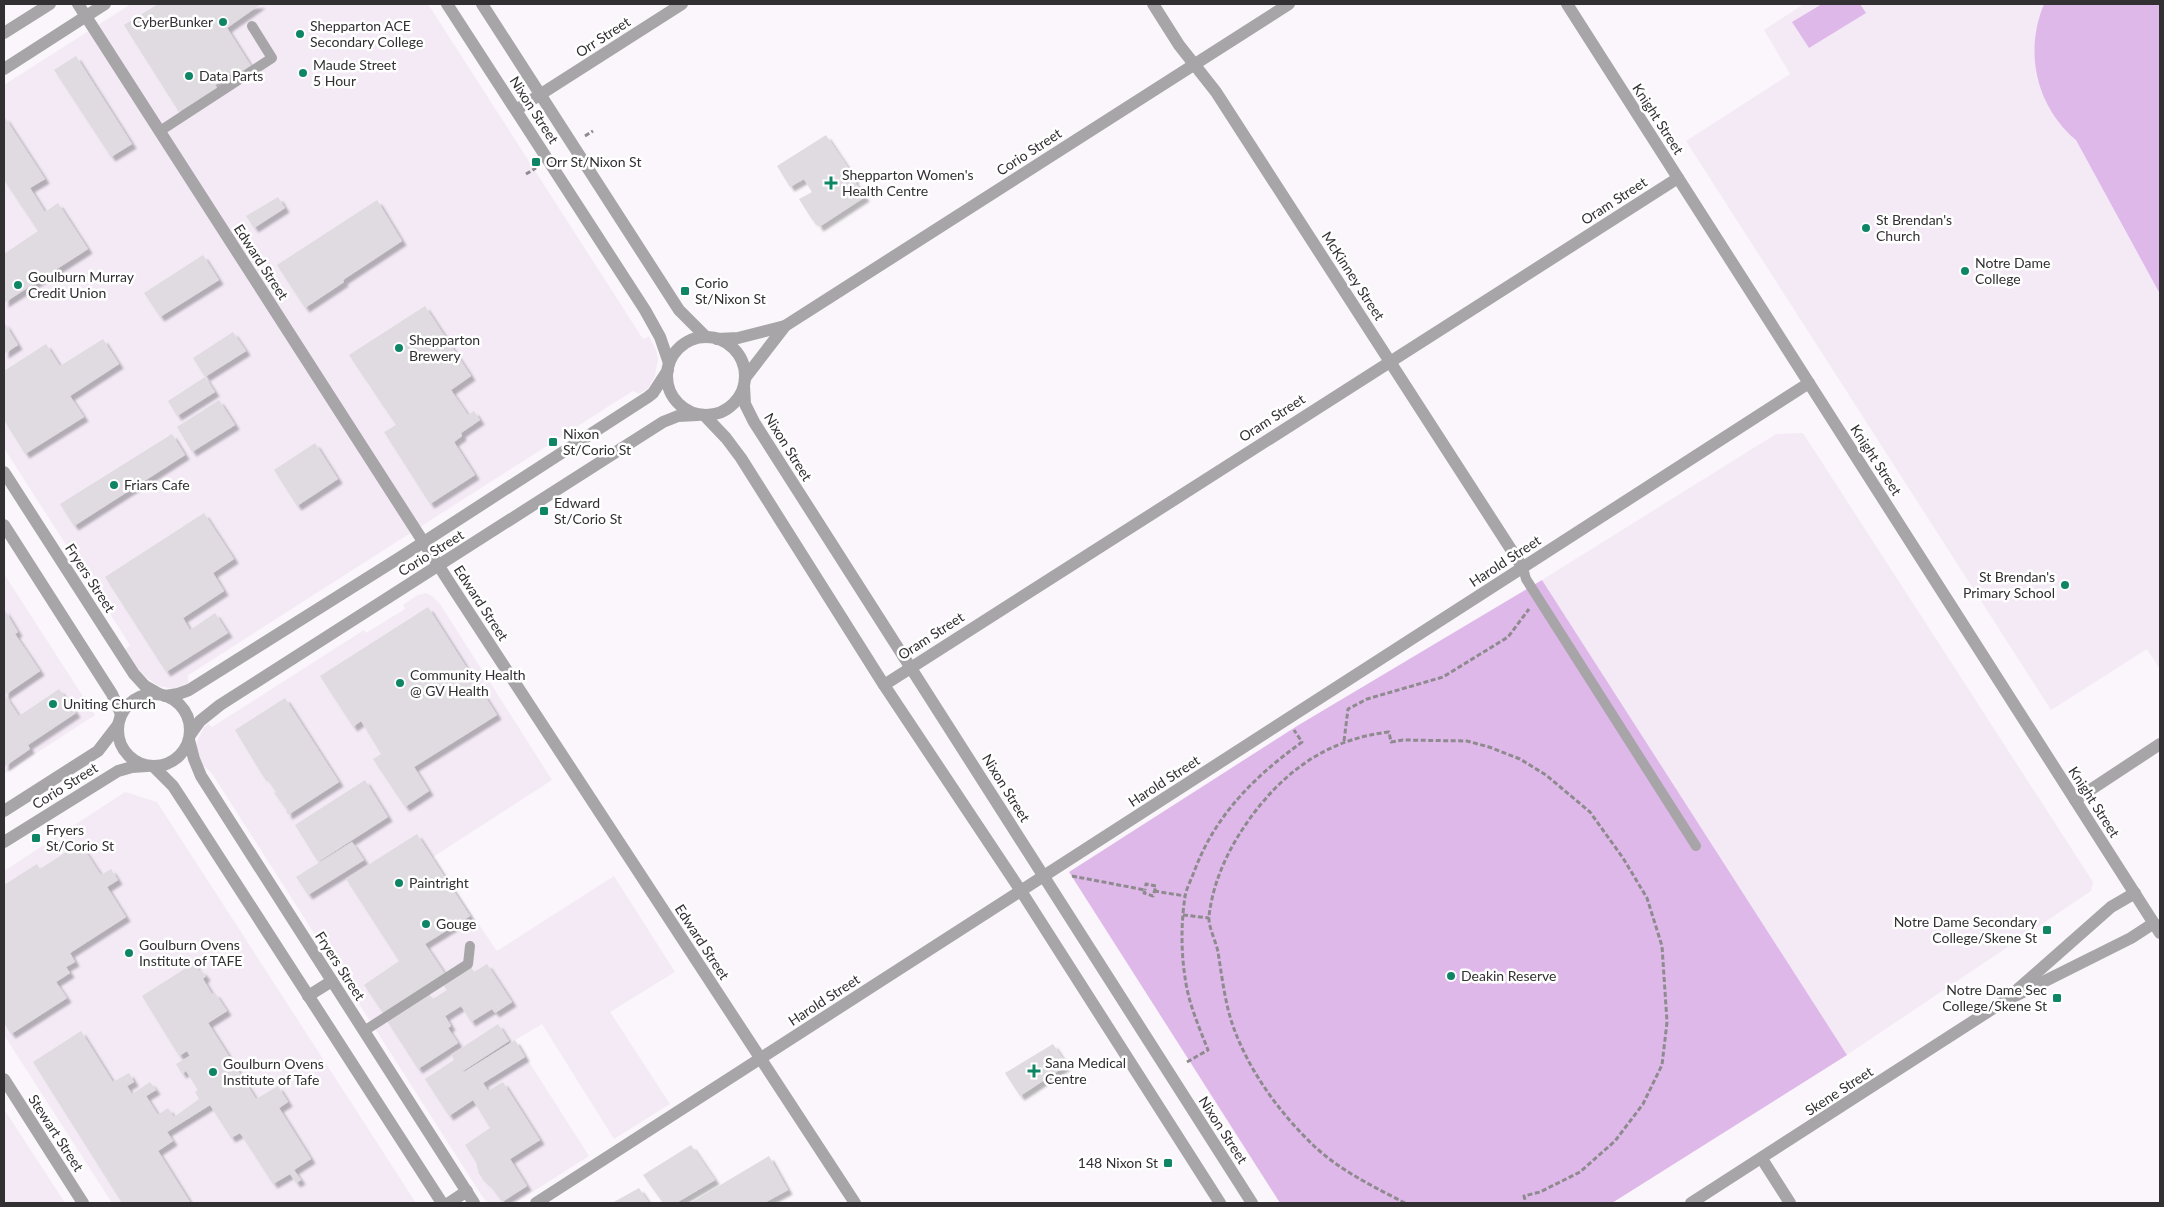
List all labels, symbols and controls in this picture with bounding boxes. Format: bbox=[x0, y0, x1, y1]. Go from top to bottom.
place label: CyberBunker bbox=[133, 13, 213, 30]
street label: Orr Street bbox=[572, 13, 633, 60]
marker: CyberBunker bbox=[217, 16, 229, 28]
place label: Shepparton ACE Secondary College bbox=[310, 17, 423, 50]
marker: Shepparton ACE Secondary College bbox=[294, 28, 306, 40]
place label: Maude Street 5 Hour bbox=[313, 56, 396, 89]
place label: Data Parts bbox=[199, 67, 263, 84]
marker: Maude Street 5 Hour bbox=[297, 67, 309, 79]
marker: Data Parts bbox=[183, 70, 195, 82]
street label: Nixon Street bbox=[506, 73, 562, 147]
street label: Knight Street bbox=[1629, 80, 1688, 157]
street label: Corio Street bbox=[993, 124, 1064, 179]
place label: Orr St/Nixon St bbox=[546, 153, 641, 170]
marker: Orr St/Nixon St bbox=[530, 156, 542, 168]
place label: Shepparton Women's Health Centre bbox=[842, 166, 974, 199]
street label: Oram Street bbox=[1578, 173, 1650, 228]
marker: Shepparton Women's Health Centre bbox=[824, 176, 838, 190]
place label: St Brendan's Church bbox=[1876, 211, 1952, 244]
street label: Edward Street bbox=[231, 221, 292, 303]
marker: St Brendan's Church bbox=[1860, 222, 1872, 234]
street label: McKinney Street bbox=[1318, 228, 1388, 323]
place label: Notre Dame College bbox=[1975, 254, 2050, 287]
marker: Notre Dame College bbox=[1959, 265, 1971, 277]
place label: Goulburn Murray Credit Union bbox=[28, 268, 135, 301]
place label: Corio St/Nixon St bbox=[695, 274, 766, 307]
marker: Goulburn Murray Credit Union bbox=[12, 279, 24, 291]
marker: Corio St/Nixon St bbox=[679, 285, 691, 297]
place label: Shepparton Brewery bbox=[409, 331, 480, 364]
marker: Shepparton Brewery bbox=[393, 342, 405, 354]
street label: Oram Street bbox=[1236, 390, 1308, 445]
street label: Nixon Street bbox=[761, 410, 816, 484]
street label: Knight Street bbox=[1847, 421, 1906, 498]
place label: Nixon St/Corio St bbox=[563, 425, 631, 458]
marker: Nixon St/Corio St bbox=[547, 436, 559, 448]
place label: Friars Cafe bbox=[124, 476, 190, 493]
marker: Friars Cafe bbox=[108, 479, 120, 491]
place label: Edward St/Corio St bbox=[554, 494, 622, 527]
marker: Edward St/Corio St bbox=[538, 505, 550, 517]
street label: Corio Street bbox=[395, 526, 467, 579]
street label: Harold Street bbox=[1466, 531, 1544, 590]
street label: Fryers Street bbox=[62, 540, 119, 615]
street label: Edward Street bbox=[451, 562, 512, 644]
place label: St Brendan's Primary School bbox=[1963, 568, 2055, 601]
marker: St Brendan's Primary School bbox=[2059, 579, 2071, 591]
street label: Oram Street bbox=[895, 608, 967, 663]
place label: Community Health @ GV Health bbox=[410, 666, 526, 699]
marker: Community Health @ GV Health bbox=[394, 677, 406, 689]
place label: Uniting Church bbox=[63, 695, 156, 712]
marker: Uniting Church bbox=[47, 698, 59, 710]
street label: Nixon Street bbox=[979, 751, 1034, 825]
street label: Harold Street bbox=[1125, 751, 1203, 810]
street label: Corio Street bbox=[29, 759, 101, 812]
street label: Knight Street bbox=[2065, 763, 2124, 840]
place label: Fryers St/Corio St bbox=[46, 821, 114, 854]
marker: Fryers St/Corio St bbox=[30, 832, 42, 844]
place label: Paintright bbox=[409, 874, 469, 891]
marker: Paintright bbox=[393, 877, 405, 889]
street label: Edward Street bbox=[672, 901, 733, 983]
place label: Notre Dame Secondary College/Skene St bbox=[1894, 913, 2038, 946]
place label: Gouge bbox=[436, 915, 476, 932]
marker: Gouge bbox=[420, 918, 432, 930]
marker: Notre Dame Secondary College/Skene St bbox=[2041, 924, 2053, 936]
street label: Fryers Street bbox=[312, 928, 369, 1003]
place label: Goulburn Ovens Institute of TAFE bbox=[139, 936, 242, 969]
marker: Goulburn Ovens Institute of TAFE bbox=[123, 947, 135, 959]
place label: Deakin Reserve bbox=[1461, 967, 1556, 984]
street label: Harold Street bbox=[785, 970, 863, 1029]
marker: Deakin Reserve bbox=[1445, 970, 1457, 982]
place label: Notre Dame Sec College/Skene St bbox=[1942, 981, 2047, 1014]
marker: Notre Dame Sec College/Skene St bbox=[2051, 992, 2063, 1004]
place label: Sana Medical Centre bbox=[1045, 1054, 1126, 1087]
place label: Goulburn Ovens Institute of Tafe bbox=[223, 1055, 324, 1088]
street label: Skene Street bbox=[1802, 1062, 1876, 1119]
marker: Sana Medical Centre bbox=[1027, 1064, 1041, 1078]
marker: Goulburn Ovens Institute of Tafe bbox=[207, 1066, 219, 1078]
street label: Stewart Street bbox=[25, 1091, 88, 1174]
street label: Nixon Street bbox=[1195, 1093, 1251, 1167]
place label: 148 Nixon St bbox=[1078, 1154, 1158, 1171]
marker: 148 Nixon St bbox=[1162, 1157, 1174, 1169]

